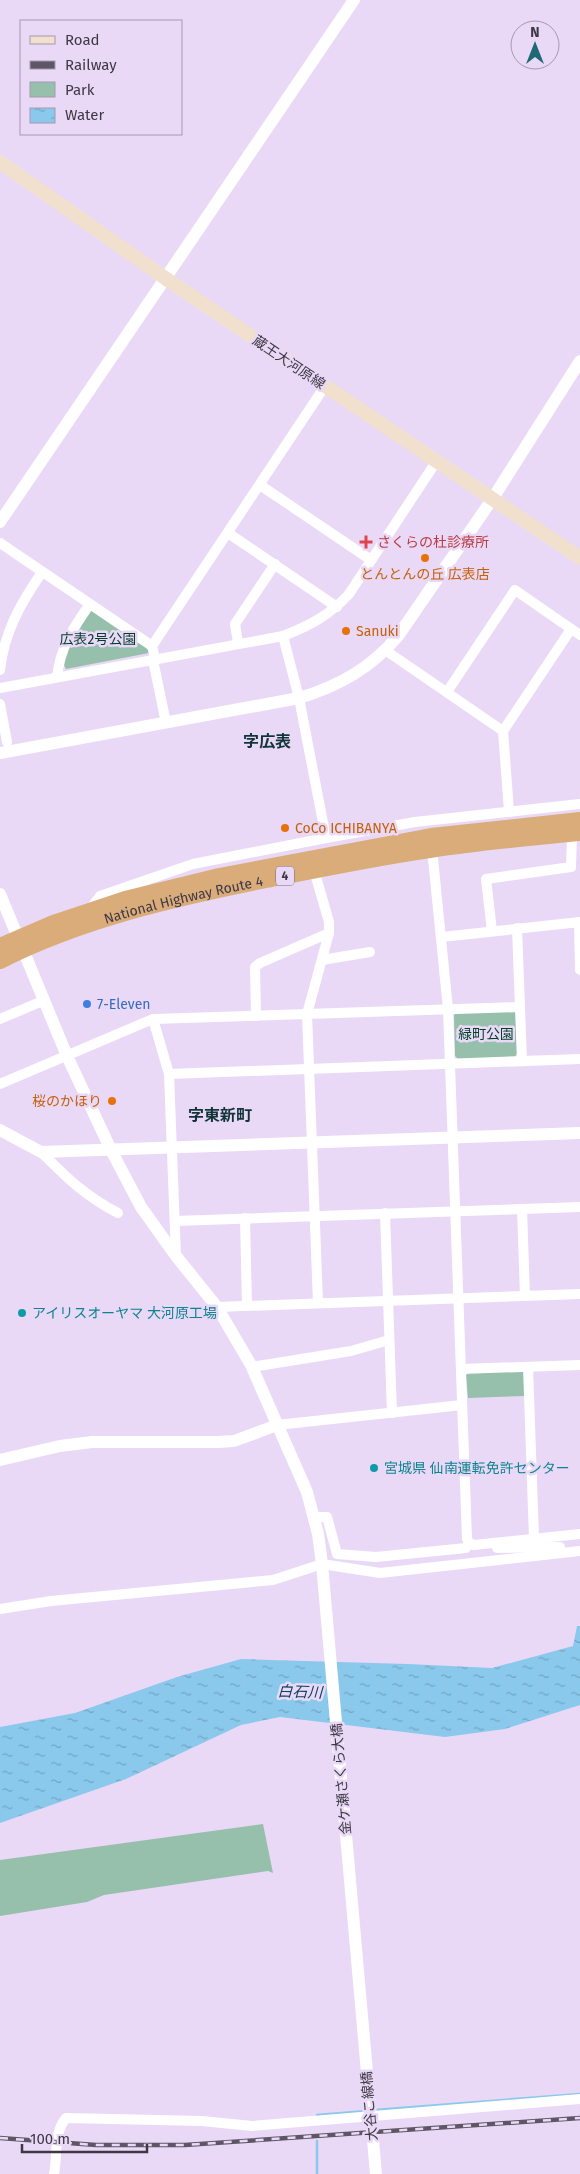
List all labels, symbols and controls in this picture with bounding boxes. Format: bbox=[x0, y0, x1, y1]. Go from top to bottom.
legend bbox=[20, 20, 182, 135]
north arrow bbox=[510, 20, 560, 70]
text: N bbox=[530, 24, 540, 41]
text: Road bbox=[65, 31, 100, 49]
text: Railway bbox=[65, 56, 117, 74]
text: Park bbox=[65, 81, 95, 99]
text: Water bbox=[65, 106, 104, 124]
street label: 蔵王大河原線 bbox=[249, 332, 328, 393]
place label: さくらの杜診療所 bbox=[377, 534, 489, 551]
marker: さくらの杜診療所 bbox=[359, 535, 373, 549]
marker: とんとんの丘 広表店 bbox=[419, 552, 431, 564]
place label: とんとんの丘 広表店 bbox=[360, 566, 490, 583]
place label: Sanuki bbox=[356, 623, 399, 640]
marker: Sanuki bbox=[340, 625, 352, 637]
park label: 広表2号公園 bbox=[60, 631, 136, 648]
district label: 字広表 bbox=[243, 732, 291, 751]
place label: CoCo ICHIBANYA bbox=[295, 820, 397, 837]
marker: CoCo ICHIBANYA bbox=[279, 822, 291, 834]
road number: 4 bbox=[276, 866, 294, 886]
street label: National Highway Route 4 bbox=[102, 873, 265, 928]
place label: 7-Eleven bbox=[97, 996, 151, 1013]
marker: 7-Eleven bbox=[81, 998, 93, 1010]
park label: 緑町公園 bbox=[458, 1026, 514, 1043]
place label: 桜のかほり bbox=[32, 1093, 102, 1110]
marker: 桜のかほり bbox=[106, 1095, 118, 1107]
district label: 字東新町 bbox=[188, 1106, 252, 1125]
place label: アイリスオーヤマ 大河原工場 bbox=[32, 1305, 217, 1322]
marker: アイリスオーヤマ 大河原工場 bbox=[16, 1307, 28, 1319]
place label: 宮城県 仙南運転免許センター bbox=[384, 1460, 570, 1477]
marker: 宮城県 仙南運転免許センター bbox=[368, 1462, 380, 1474]
water label: 白石川 bbox=[277, 1682, 325, 1702]
street label: 金ケ瀬さくら大橋 bbox=[328, 1722, 355, 1835]
street label: 大谷こ線橋 bbox=[358, 2070, 381, 2142]
scale bar bbox=[22, 2122, 148, 2154]
text: 100 m bbox=[30, 2130, 70, 2148]

